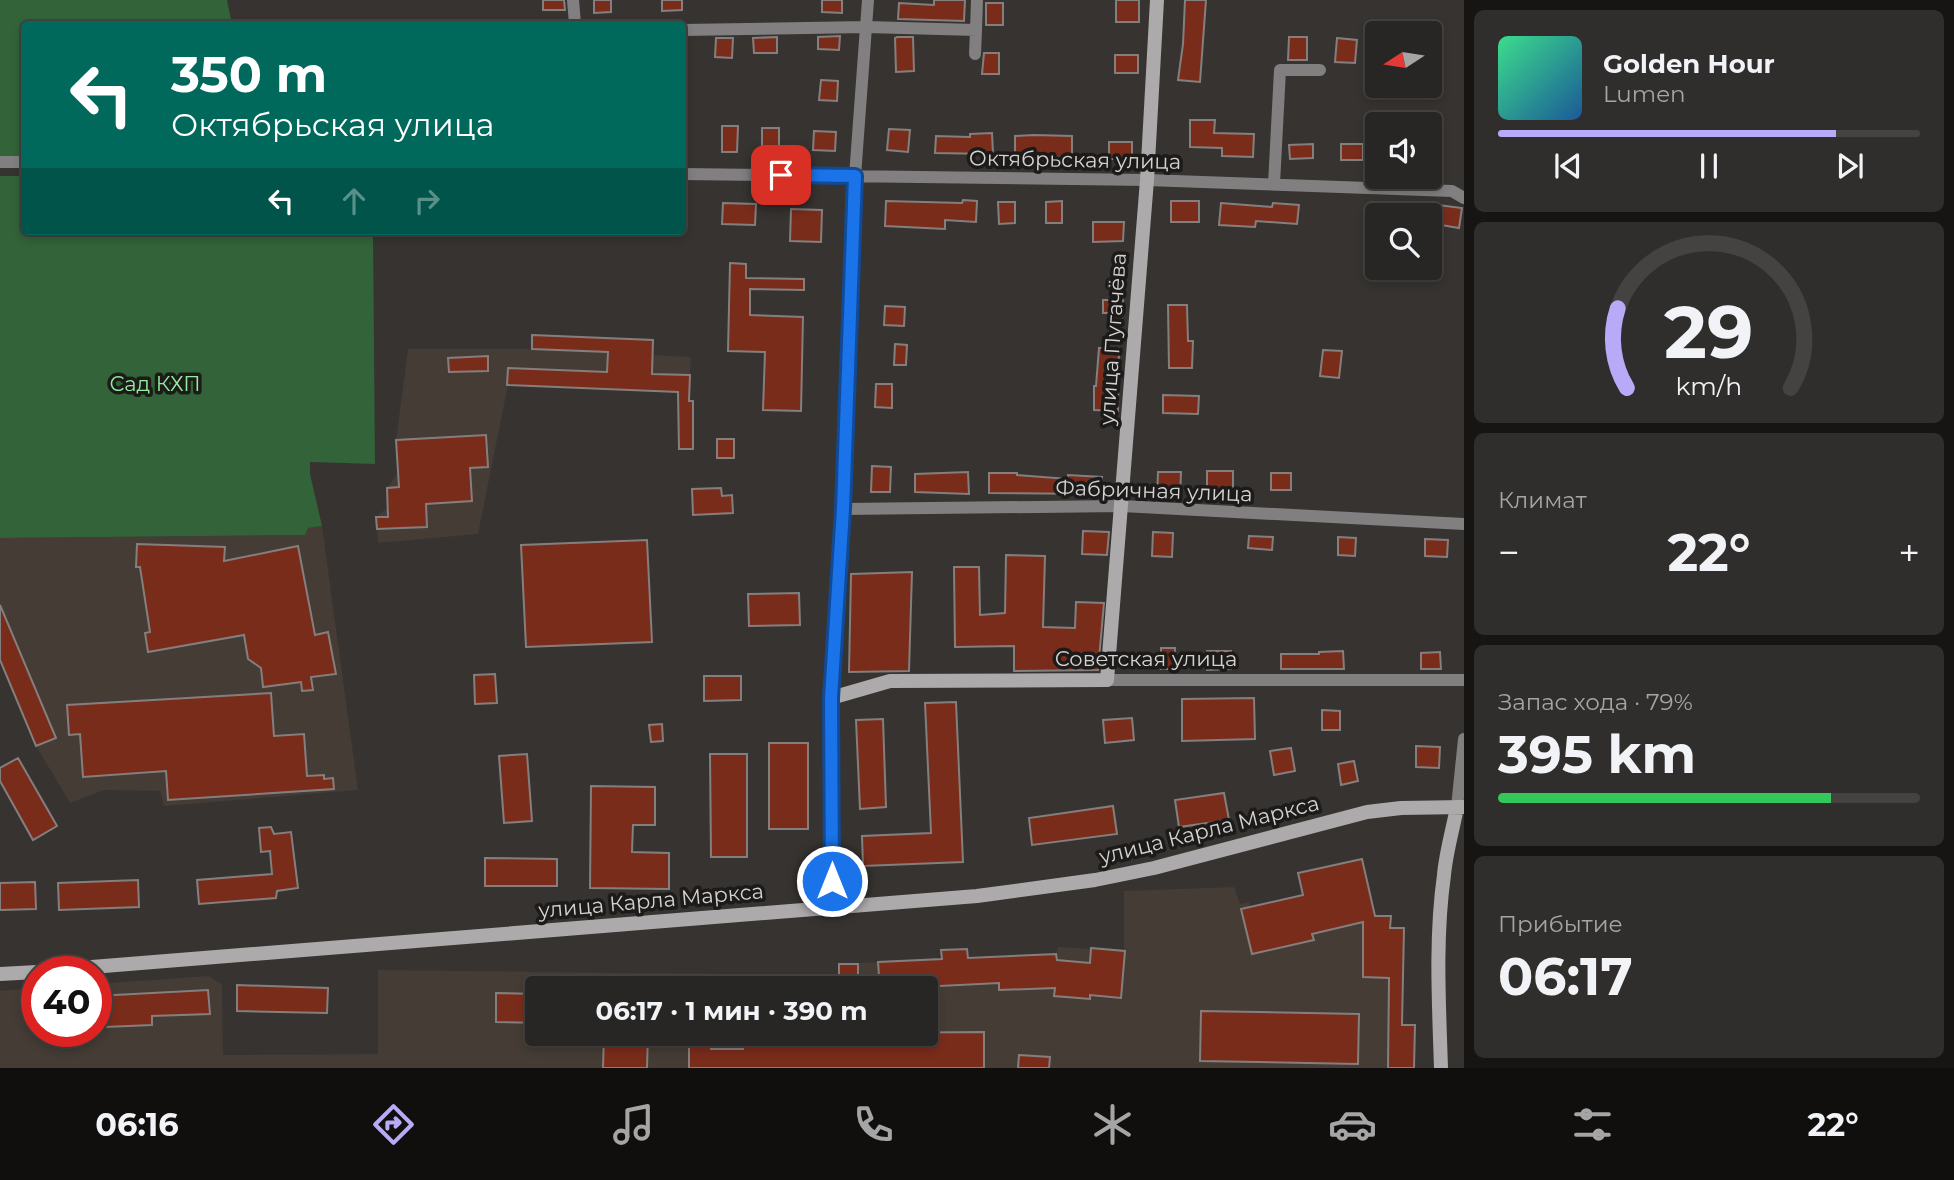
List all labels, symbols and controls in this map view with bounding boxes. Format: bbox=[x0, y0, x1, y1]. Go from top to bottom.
north arrow bbox=[1365, 21, 1442, 98]
map controls bbox=[1365, 21, 1442, 280]
text: 350 m bbox=[171, 45, 327, 104]
text: Golden Hour bbox=[1603, 48, 1775, 80]
icon: left bbox=[56, 49, 147, 140]
text: Lumen bbox=[1603, 80, 1686, 108]
text: Октябрьская улица bbox=[171, 105, 494, 144]
button: sound bbox=[1365, 112, 1442, 189]
pin bbox=[751, 145, 811, 205]
street label: Октябрьская улица bbox=[969, 145, 1181, 174]
icon: previous bbox=[1549, 147, 1587, 185]
icon: pause bbox=[1690, 147, 1728, 185]
icon: next bbox=[1831, 147, 1869, 185]
icon: arrive bbox=[762, 156, 800, 194]
icon: left bbox=[262, 182, 300, 220]
icon: ahead bbox=[335, 182, 373, 220]
icon: right bbox=[408, 182, 446, 220]
button: search bbox=[1365, 203, 1442, 280]
street label: улица Пугачёва bbox=[1094, 252, 1131, 427]
text: 29 bbox=[1664, 289, 1754, 377]
park label: Сад КХП bbox=[109, 371, 201, 396]
text: km/h bbox=[1676, 371, 1742, 401]
street label: Фабричная улица bbox=[1055, 475, 1253, 506]
text: Климат bbox=[1498, 486, 1587, 514]
text: 22° bbox=[1667, 521, 1751, 584]
text: − bbox=[1498, 529, 1520, 576]
text: + bbox=[1898, 529, 1920, 576]
street label: Советская улица bbox=[1055, 646, 1237, 671]
text: Запас хода · 79% bbox=[1498, 688, 1693, 716]
text: 395 km bbox=[1498, 723, 1696, 786]
street label: улица Карла Маркса bbox=[1095, 790, 1321, 869]
position arrow bbox=[795, 844, 869, 918]
street label: улица Карла Маркса bbox=[536, 878, 765, 923]
text: Прибытие bbox=[1498, 910, 1623, 938]
text: 06:17 bbox=[1498, 945, 1633, 1008]
speed limit sign: 40 bbox=[21, 956, 112, 1047]
text: 06:17 · 1 мин · 390 m bbox=[596, 995, 867, 1027]
icon: directions bbox=[369, 1100, 418, 1149]
icon: music bbox=[609, 1100, 658, 1149]
icon: phone bbox=[849, 1100, 898, 1149]
icon: climate bbox=[1088, 1100, 1137, 1149]
icon: car bbox=[1328, 1100, 1377, 1149]
icon: filters bbox=[1568, 1100, 1617, 1149]
text: 06:16 bbox=[95, 1105, 179, 1144]
text: 22° bbox=[1807, 1105, 1859, 1144]

